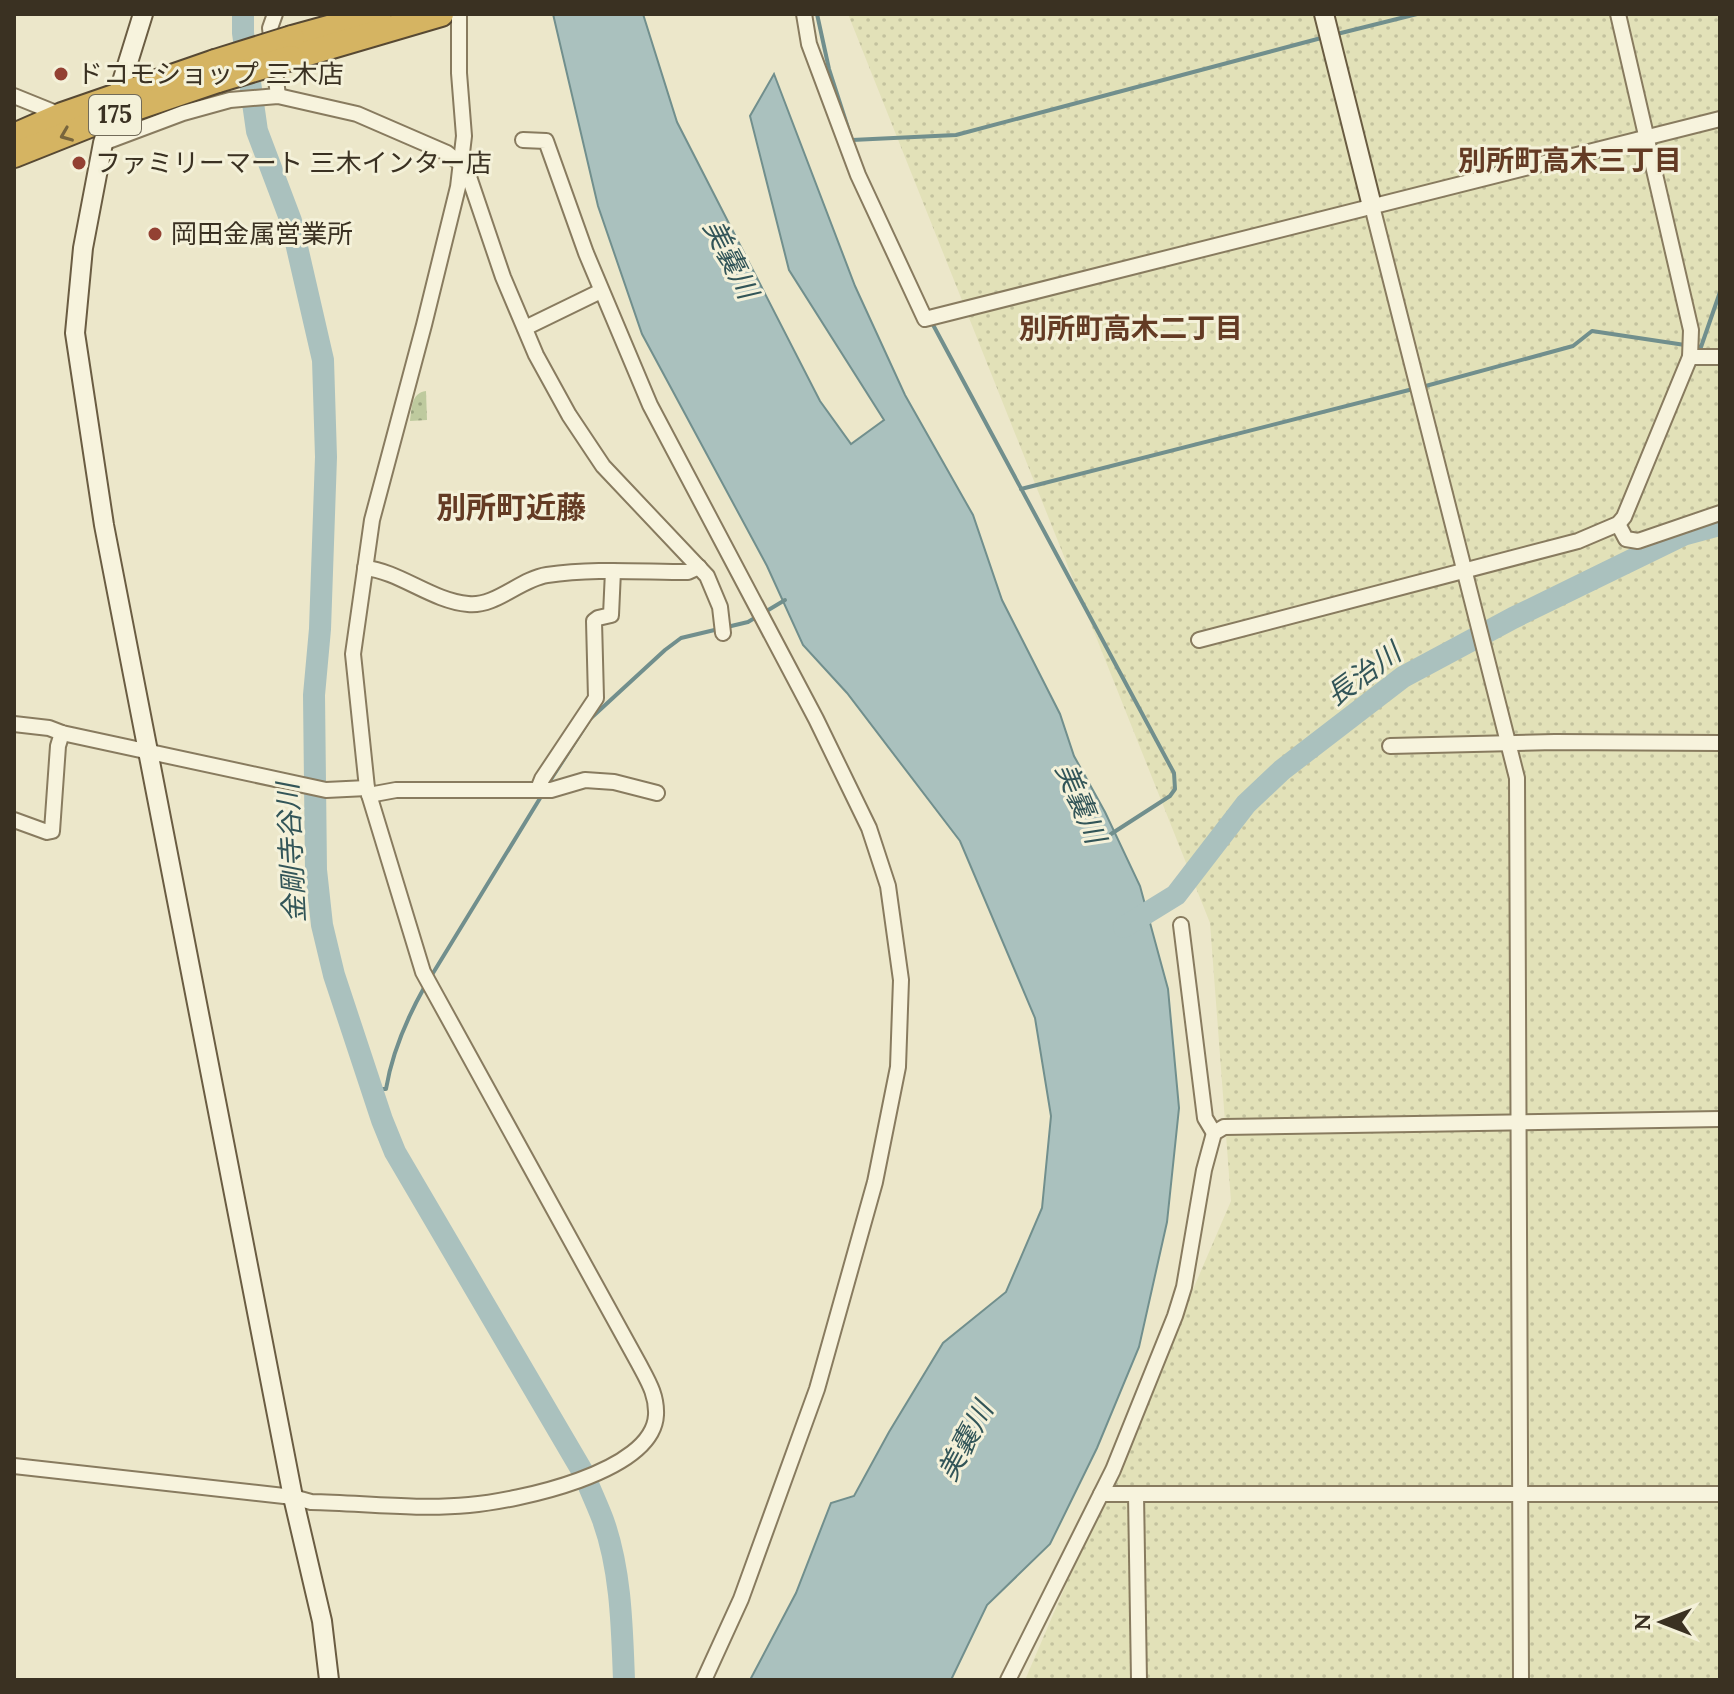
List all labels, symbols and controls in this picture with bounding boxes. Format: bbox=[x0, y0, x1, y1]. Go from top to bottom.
place label: ドコモショップ 三木店 bbox=[77, 57, 344, 90]
marker: ドコモショップ 三木店 bbox=[52, 65, 70, 83]
road number: 175 bbox=[89, 95, 141, 135]
one-way arrow bbox=[60, 125, 74, 142]
district label: 別所町高木三丁目 bbox=[1458, 142, 1682, 178]
place label: ファミリーマート 三木インター店 bbox=[95, 146, 492, 179]
marker: ファミリーマート 三木インター店 bbox=[70, 154, 88, 172]
water label: 美嚢川 bbox=[696, 213, 767, 307]
place label: 岡田金属営業所 bbox=[171, 217, 353, 250]
marker: 岡田金属営業所 bbox=[146, 225, 164, 243]
district label: 別所町高木二丁目 bbox=[1019, 310, 1243, 346]
district label: 別所町近藤 bbox=[436, 488, 586, 526]
water label: 長治川 bbox=[1318, 633, 1410, 713]
water label: 美嚢川 bbox=[1048, 757, 1115, 851]
water label: 金剛寺谷川 bbox=[269, 779, 313, 924]
water label: 美嚢川 bbox=[929, 1393, 1002, 1487]
north arrow bbox=[1622, 1582, 1702, 1662]
text: N bbox=[1628, 1613, 1656, 1631]

